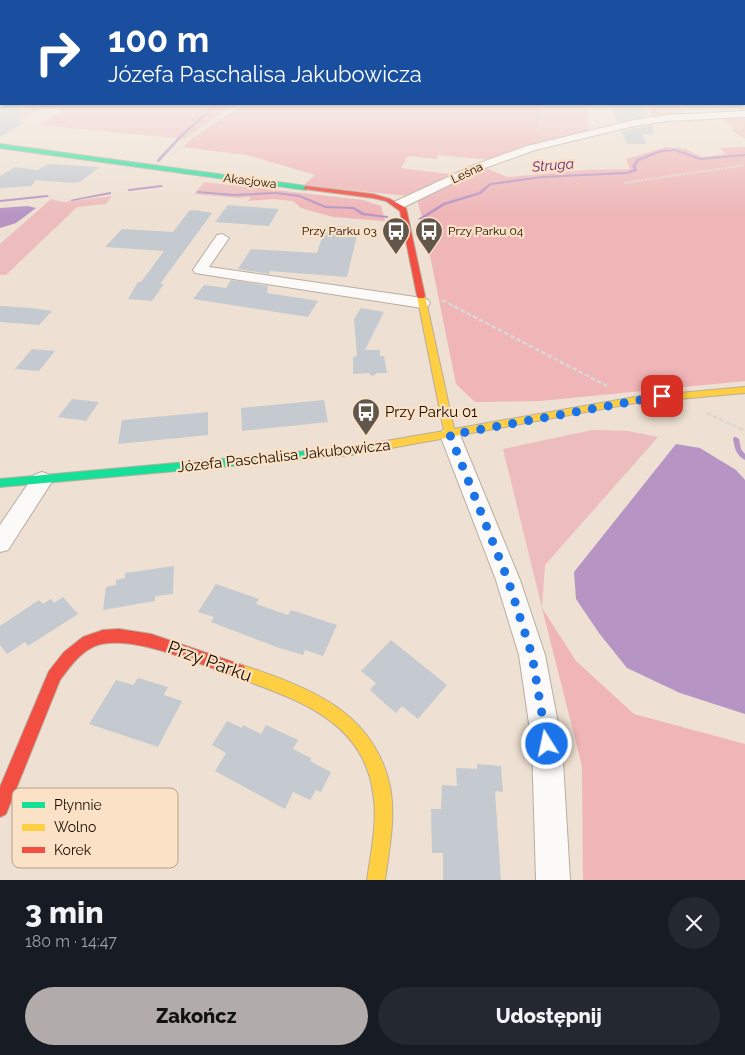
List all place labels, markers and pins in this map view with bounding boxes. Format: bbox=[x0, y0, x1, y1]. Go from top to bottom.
bus stop icon: Przy Parku 03 bbox=[381, 216, 411, 255]
bus stop icon: Przy Parku 04 bbox=[414, 216, 444, 255]
place label: Przy Parku 03 bbox=[302, 224, 377, 238]
place label: Przy Parku 04 bbox=[448, 224, 524, 238]
pin bbox=[641, 375, 683, 417]
bus stop icon: Przy Parku 01 bbox=[351, 397, 381, 436]
place label: Przy Parku 01 bbox=[385, 403, 478, 421]

